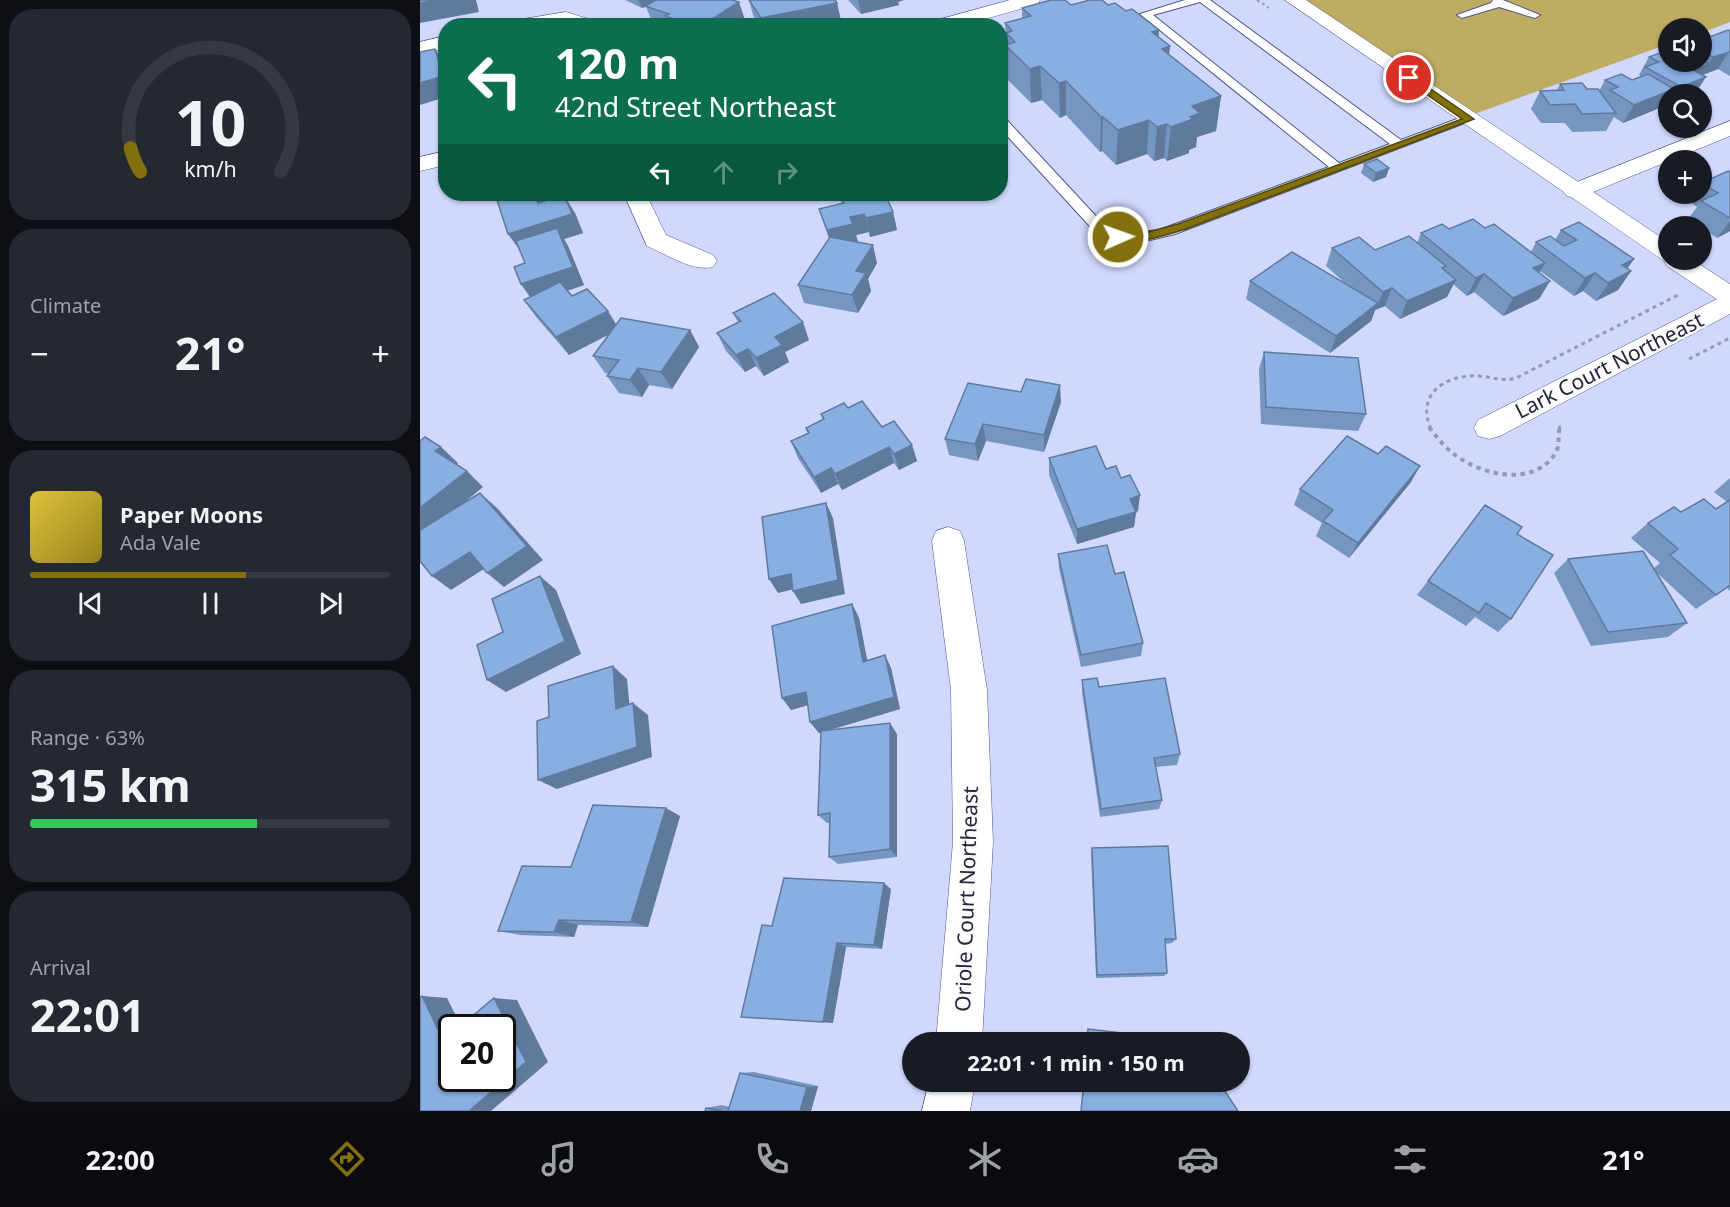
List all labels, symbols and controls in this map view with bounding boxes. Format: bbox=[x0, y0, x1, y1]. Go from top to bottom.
map controls bbox=[1658, 18, 1712, 270]
button: sound bbox=[1658, 18, 1712, 72]
text: 120 m bbox=[555, 34, 679, 91]
icon: left bbox=[456, 42, 534, 120]
pin bbox=[1383, 52, 1434, 103]
icon: arrive bbox=[1392, 61, 1425, 94]
text: 10 bbox=[174, 79, 246, 164]
button: search bbox=[1658, 84, 1712, 138]
text: 42nd Street Northeast bbox=[555, 88, 836, 125]
button: + bbox=[1658, 150, 1712, 204]
text: km/h bbox=[184, 154, 236, 183]
icon: left bbox=[644, 156, 677, 189]
icon: ahead bbox=[707, 156, 740, 189]
icon: right bbox=[770, 156, 803, 189]
position arrow bbox=[1086, 205, 1150, 269]
button: − bbox=[1658, 216, 1712, 270]
text: Climate bbox=[30, 292, 101, 319]
street label: Lark Court Northeast bbox=[1510, 305, 1708, 425]
text: 21° bbox=[175, 322, 245, 383]
text: − bbox=[30, 331, 49, 376]
text: + bbox=[371, 331, 390, 376]
text: Paper Moons bbox=[120, 499, 263, 529]
text: Ada Vale bbox=[120, 529, 201, 556]
icon: previous bbox=[74, 587, 107, 620]
icon: pause bbox=[194, 587, 227, 620]
icon: next bbox=[314, 587, 347, 620]
text: Range · 63% bbox=[30, 724, 145, 751]
text: 315 km bbox=[30, 754, 191, 815]
street label: Oriole Court Northeast bbox=[948, 785, 984, 1012]
text: Arrival bbox=[30, 954, 91, 981]
text: 22:01 bbox=[30, 984, 146, 1045]
speed limit sign: 20 bbox=[438, 1014, 516, 1092]
text: 22:01 · 1 min · 150 m bbox=[967, 1047, 1185, 1077]
icon: directions bbox=[326, 1138, 368, 1180]
icon: music bbox=[538, 1138, 580, 1180]
icon: phone bbox=[751, 1138, 793, 1180]
icon: climate bbox=[964, 1138, 1006, 1180]
icon: car bbox=[1177, 1138, 1219, 1180]
icon: filters bbox=[1389, 1138, 1431, 1180]
text: 22:00 bbox=[85, 1141, 155, 1178]
text: 21° bbox=[1602, 1141, 1645, 1178]

